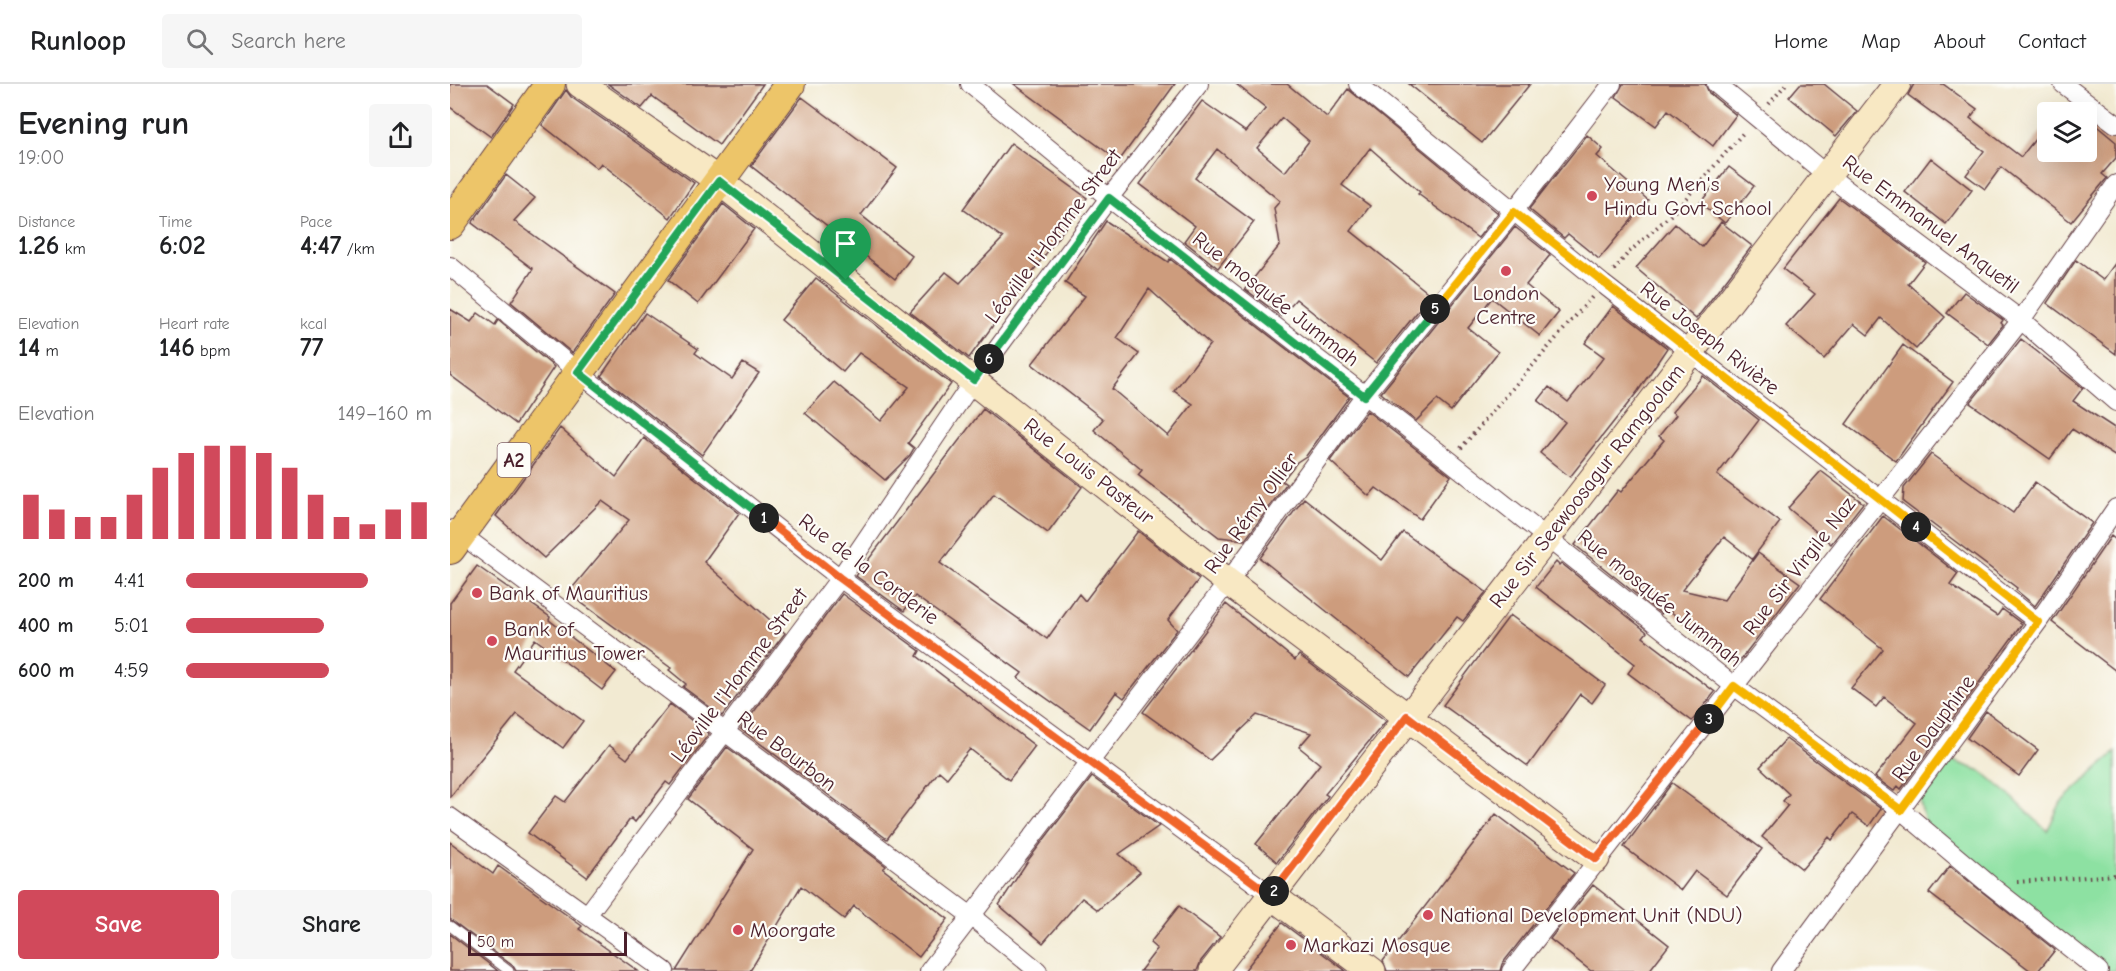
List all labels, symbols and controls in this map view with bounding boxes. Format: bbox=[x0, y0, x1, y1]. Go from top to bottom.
search box bbox=[162, 14, 582, 68]
text: Runloop bbox=[30, 25, 126, 57]
icon: search bbox=[183, 25, 216, 58]
text: Search here bbox=[231, 28, 346, 54]
text: Home bbox=[1774, 29, 1828, 53]
text: Map bbox=[1861, 29, 1901, 53]
text: About bbox=[1934, 29, 1985, 53]
text: Contact bbox=[2018, 29, 2086, 53]
map controls bbox=[2037, 102, 2097, 162]
button: layers bbox=[2037, 102, 2097, 162]
text: Evening run bbox=[18, 104, 189, 142]
button: share bbox=[369, 104, 432, 167]
street label: Léoville l'Homme Street bbox=[980, 143, 1127, 328]
text: 19:00 bbox=[18, 146, 65, 169]
street label: Rue Emmanuel Anquetil bbox=[1838, 150, 2024, 298]
place label: Young Men's Hindu Govt School bbox=[1604, 172, 1772, 220]
marker: Young Men's Hindu Govt School bbox=[1585, 189, 1599, 203]
text: Distance bbox=[18, 213, 75, 231]
text: Time bbox=[159, 213, 192, 231]
text: Pace bbox=[300, 213, 332, 231]
pin bbox=[820, 218, 871, 280]
icon: arrive bbox=[829, 227, 862, 260]
street label: Rue mosquée Jummah bbox=[1188, 227, 1364, 371]
text: 1.26 bbox=[18, 231, 59, 261]
text: 6:02 bbox=[159, 231, 206, 261]
text: 4:47 bbox=[300, 231, 341, 261]
text: km bbox=[59, 240, 86, 258]
text: /km bbox=[341, 240, 375, 258]
marker: London Centre bbox=[1499, 264, 1513, 278]
street label: Rue Joseph Rivière bbox=[1636, 276, 1784, 400]
place label: London Centre bbox=[1473, 281, 1539, 329]
pin: 5 bbox=[1420, 294, 1450, 324]
text: 5 bbox=[1431, 300, 1439, 318]
text: Elevation bbox=[18, 315, 79, 333]
text: Heart rate bbox=[159, 315, 230, 333]
text: kcal bbox=[300, 315, 327, 333]
text: 14 bbox=[18, 333, 40, 363]
text: 146 bbox=[159, 333, 195, 363]
text: 77 bbox=[300, 333, 323, 363]
text: m bbox=[40, 342, 59, 360]
text: bpm bbox=[195, 342, 230, 360]
pin: 6 bbox=[974, 344, 1004, 374]
text: 6 bbox=[985, 350, 993, 368]
street label: Rue Sir Seewoosagur Ramgoolam bbox=[1484, 359, 1690, 613]
text: Elevation bbox=[18, 402, 95, 425]
text: 149–160 m bbox=[338, 402, 432, 425]
street label: Rue Louis Pasteur bbox=[1019, 413, 1159, 530]
road number: A2 bbox=[498, 443, 530, 477]
street label: Rue Rémy Ollier bbox=[1199, 447, 1303, 578]
street label: Rue Sir Virgile Naz bbox=[1738, 492, 1860, 640]
pin: 1 bbox=[749, 503, 779, 533]
text: 1 bbox=[761, 509, 767, 527]
street label: Rue de la Corderie bbox=[794, 509, 944, 629]
pin: 4 bbox=[1901, 512, 1931, 542]
text: 4 bbox=[1912, 518, 1920, 536]
street label: Rue mosquée Jummah bbox=[1573, 524, 1747, 672]
text: 200 m bbox=[18, 569, 74, 592]
text: 4:41 bbox=[114, 569, 145, 592]
place label: Bank of Mauritius bbox=[489, 581, 648, 605]
street label: Léoville l'Homme Street bbox=[666, 582, 813, 767]
marker: Bank of Mauritius bbox=[470, 586, 484, 600]
text: 400 m bbox=[18, 614, 73, 637]
text: 5:01 bbox=[114, 614, 149, 637]
place label: Bank of Mauritius Tower bbox=[504, 617, 645, 665]
marker: Bank of Mauritius Tower bbox=[485, 634, 499, 648]
text: 600 m bbox=[18, 659, 74, 682]
text: 4:59 bbox=[114, 659, 149, 682]
street label: Rue Dauphine bbox=[1887, 670, 1979, 786]
pin: 3 bbox=[1694, 704, 1724, 734]
street label: Rue Bourbon bbox=[733, 706, 841, 796]
text: 3 bbox=[1705, 710, 1713, 728]
pin: 2 bbox=[1259, 876, 1289, 906]
text: 2 bbox=[1270, 882, 1278, 900]
button: Save bbox=[18, 890, 219, 959]
button: Share bbox=[231, 890, 432, 959]
place label: National Development Unit (NDU) bbox=[1440, 903, 1743, 927]
marker: National Development Unit (NDU) bbox=[1421, 908, 1435, 922]
place label: Moorgate bbox=[750, 918, 835, 942]
marker: Moorgate bbox=[731, 923, 745, 937]
scale bar bbox=[468, 929, 627, 956]
text: 50 m bbox=[477, 933, 514, 951]
place label: Markazi Mosque bbox=[1303, 933, 1451, 957]
marker: Markazi Mosque bbox=[1284, 938, 1298, 952]

